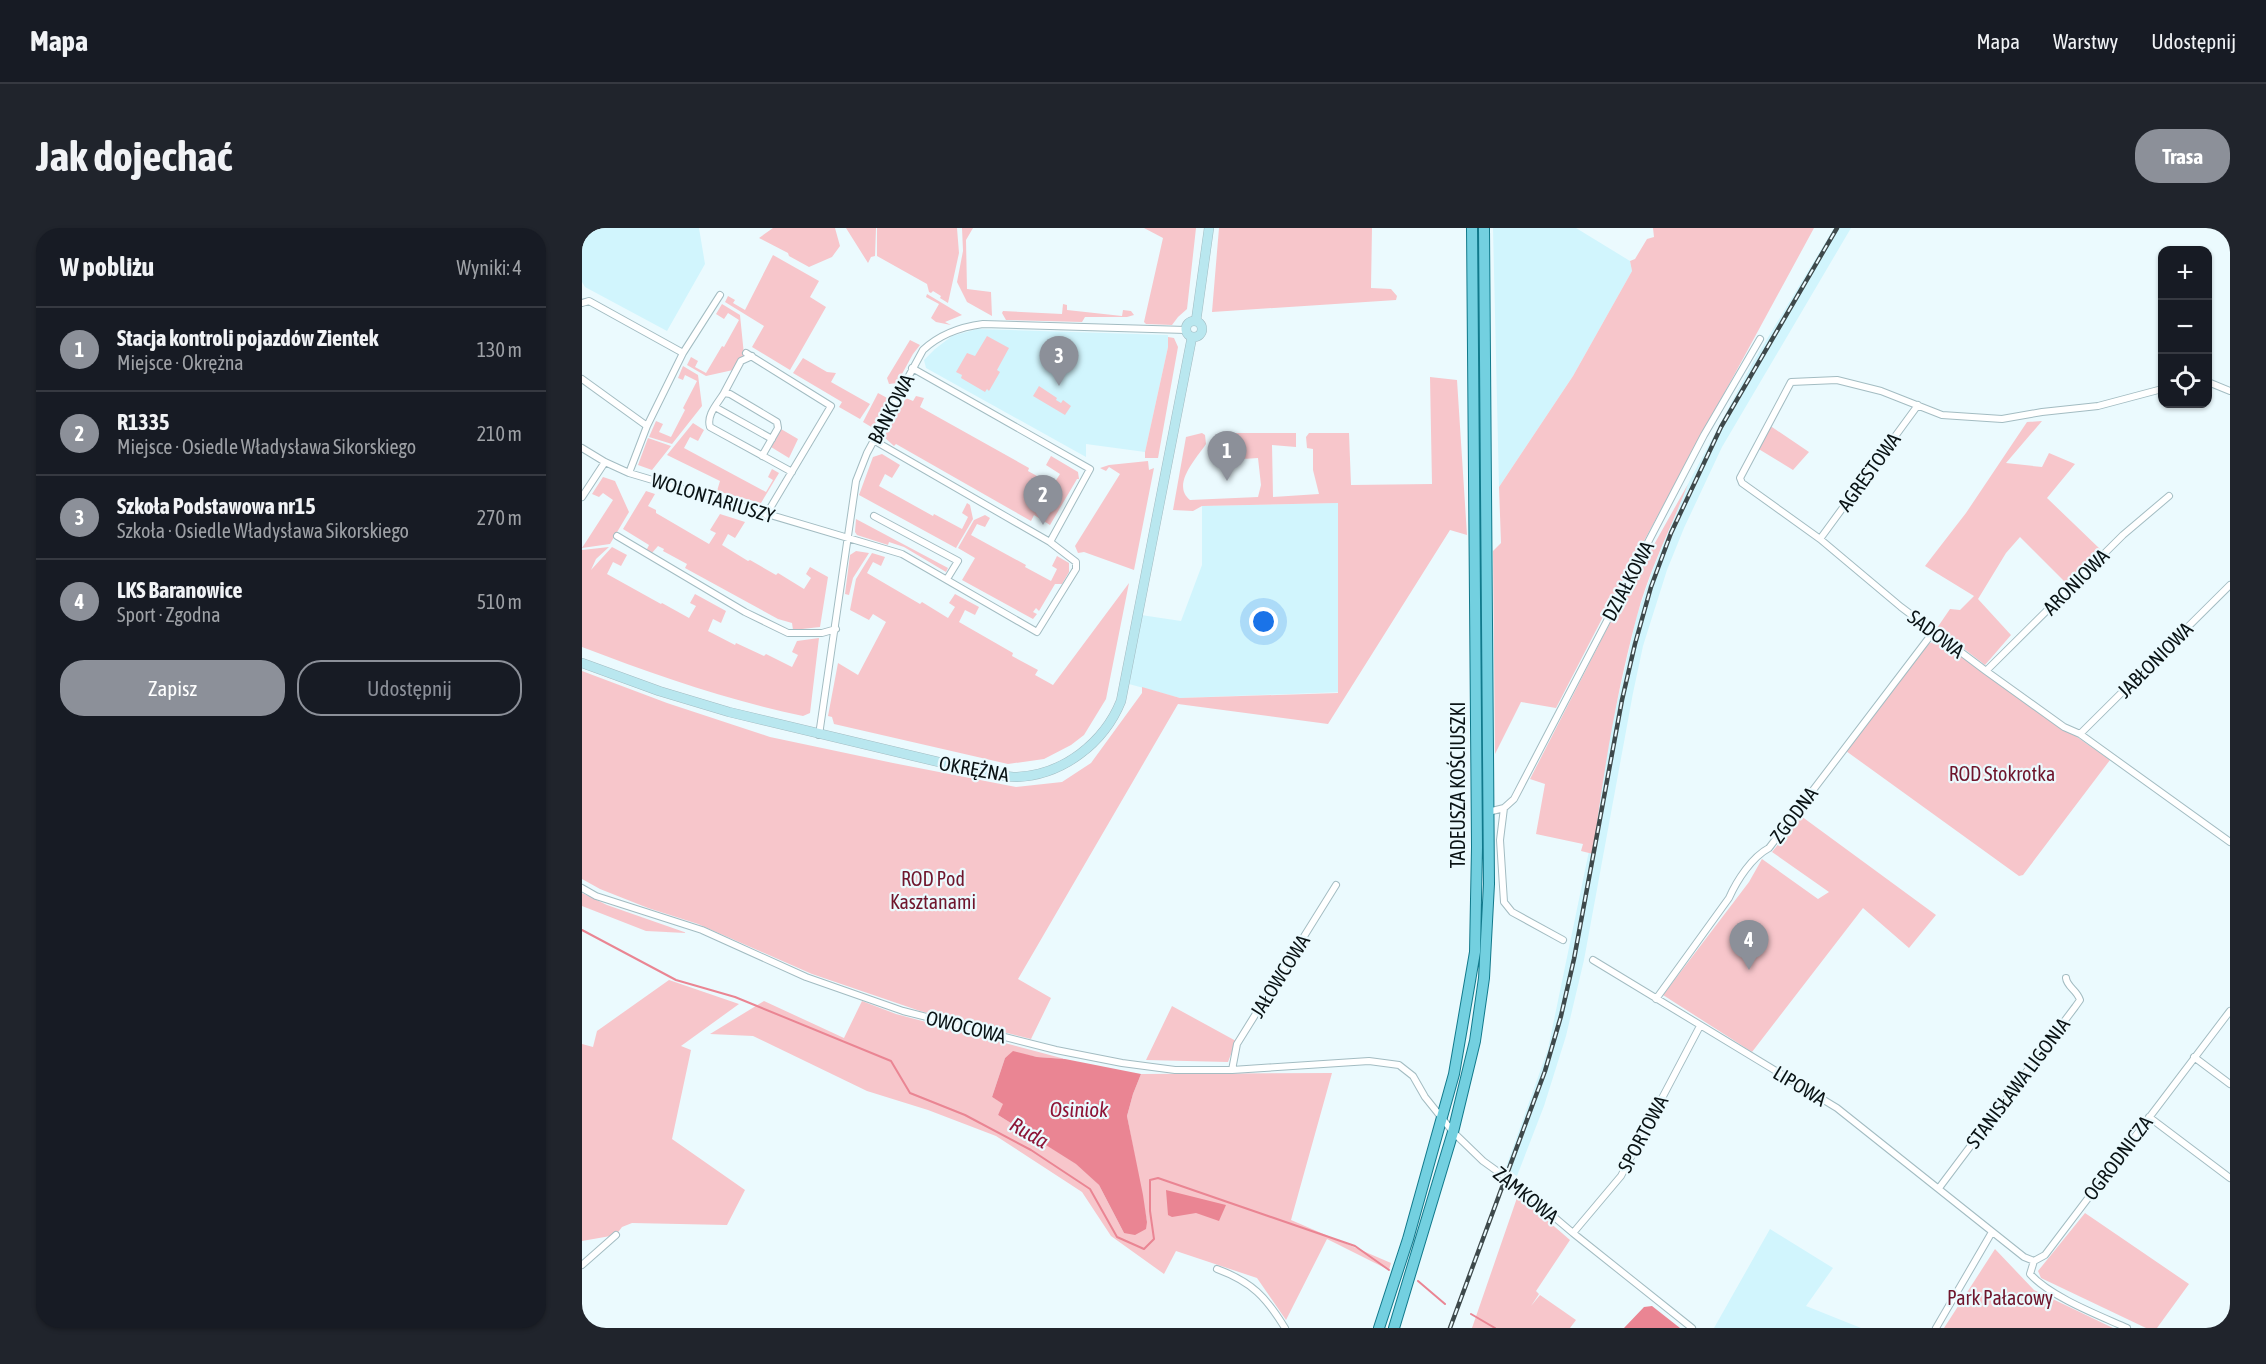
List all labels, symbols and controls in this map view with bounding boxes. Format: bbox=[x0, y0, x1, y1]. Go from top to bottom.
text: Mapa bbox=[30, 25, 88, 57]
text: Mapa bbox=[1976, 29, 2020, 53]
text: Warstwy bbox=[2053, 29, 2118, 53]
text: Udostępnij bbox=[2151, 29, 2236, 53]
button: Trasa bbox=[2135, 129, 2230, 183]
text: Jak dojechać bbox=[36, 132, 232, 180]
map controls bbox=[2158, 246, 2212, 408]
button: + bbox=[2158, 246, 2212, 300]
text: W pobliżu bbox=[60, 252, 154, 282]
text: Wyniki: 4 bbox=[456, 256, 522, 279]
button: − bbox=[2158, 300, 2212, 354]
text: Stacja kontroli pojazdów Zientek bbox=[117, 325, 378, 351]
pin: 3 bbox=[1040, 336, 1078, 386]
text: 1 bbox=[75, 338, 84, 361]
text: 130 m bbox=[477, 338, 522, 361]
text: Miejsce · Okrężna bbox=[117, 351, 244, 374]
button: locate bbox=[2158, 354, 2212, 408]
street label: BANKOWA bbox=[863, 370, 919, 448]
text: R1335 bbox=[117, 409, 169, 435]
text: 2 bbox=[75, 422, 84, 445]
text: 210 m bbox=[477, 422, 522, 445]
street label: AGRESTOWA bbox=[1833, 428, 1905, 515]
pin: 1 bbox=[1208, 432, 1246, 481]
text: Miejsce · Osiedle Władysława Sikorskiego bbox=[117, 435, 416, 458]
street label: WOLONTARIUSZY bbox=[649, 468, 778, 527]
pin: 2 bbox=[1024, 476, 1062, 525]
text: Szkoła Podstawowa nr15 bbox=[117, 493, 316, 519]
text: 3 bbox=[75, 506, 84, 529]
text: 270 m bbox=[477, 506, 522, 529]
text: Szkoła · Osiedle Władysława Sikorskiego bbox=[117, 519, 409, 542]
street label: DZIAŁKOWA bbox=[1597, 537, 1658, 625]
street label: ARONIOWA bbox=[2038, 544, 2113, 619]
text: LKS Baranowice bbox=[117, 577, 243, 603]
text: 4 bbox=[75, 590, 84, 613]
text: 510 m bbox=[477, 590, 522, 613]
text: Sport · Zgodna bbox=[117, 603, 221, 626]
street label: SADOWA bbox=[1904, 605, 1969, 662]
your location bbox=[1249, 607, 1278, 636]
street label: JABŁONIOWA bbox=[2112, 617, 2197, 702]
button: Zapisz bbox=[60, 660, 285, 716]
button: Udostępnij bbox=[297, 660, 522, 716]
street label: TADEUSZA KOŚCIUSZKI bbox=[1446, 702, 1469, 868]
street label: OKRĘŻNA bbox=[937, 751, 1011, 787]
park label: ROD Stokrotka bbox=[1949, 762, 2055, 785]
street label: ZGODNA bbox=[1765, 782, 1822, 847]
park label: ROD Pod Kasztanami bbox=[890, 867, 976, 913]
pin: 4 bbox=[1730, 920, 1768, 970]
street label: JAŁOWCOWA bbox=[1245, 930, 1314, 1021]
street label: OWOCOWA bbox=[924, 1006, 1009, 1048]
street label: STANISŁAWA LIGONIA bbox=[1961, 1013, 2074, 1152]
street label: LIPOWA bbox=[1769, 1061, 1831, 1110]
street label: SPORTOWA bbox=[1613, 1091, 1672, 1176]
water label: Osiniok bbox=[1050, 1097, 1109, 1121]
street label: OGRODNICZA bbox=[2078, 1111, 2157, 1204]
water label: Ruda bbox=[1006, 1112, 1053, 1153]
street label: ZAMKOWA bbox=[1489, 1162, 1564, 1228]
park label: Park Pałacowy bbox=[1947, 1286, 2053, 1309]

